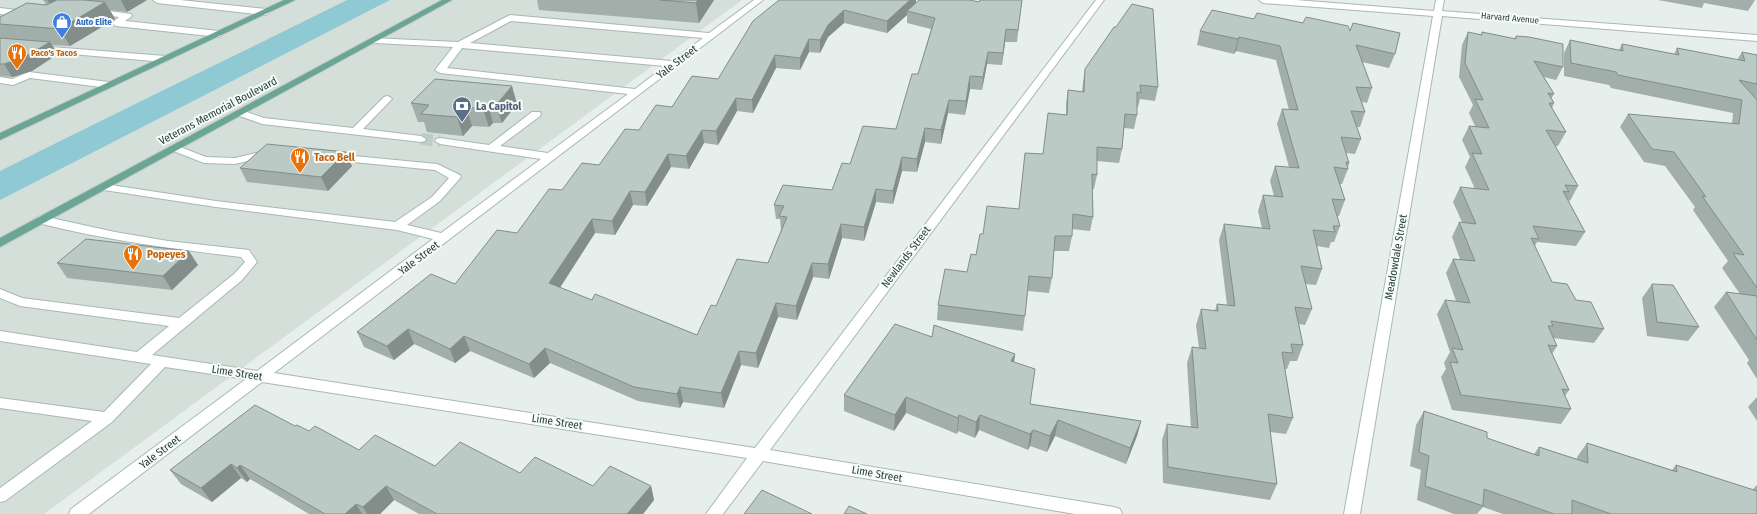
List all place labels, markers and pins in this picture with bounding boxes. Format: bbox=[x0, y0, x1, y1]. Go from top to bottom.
shop icon: Auto Elite bbox=[51, 11, 73, 39]
place label: Auto Elite bbox=[75, 17, 112, 27]
restaurant icon: Paco's Tacos bbox=[6, 42, 28, 70]
place label: Paco's Tacos bbox=[31, 48, 77, 58]
bank icon: La Capitol bbox=[451, 95, 473, 123]
place label: La Capitol bbox=[476, 100, 522, 113]
restaurant icon: Taco Bell bbox=[289, 146, 311, 174]
place label: Taco Bell bbox=[314, 151, 356, 164]
restaurant icon: Popeyes bbox=[122, 243, 144, 271]
place label: Popeyes bbox=[147, 248, 186, 261]

